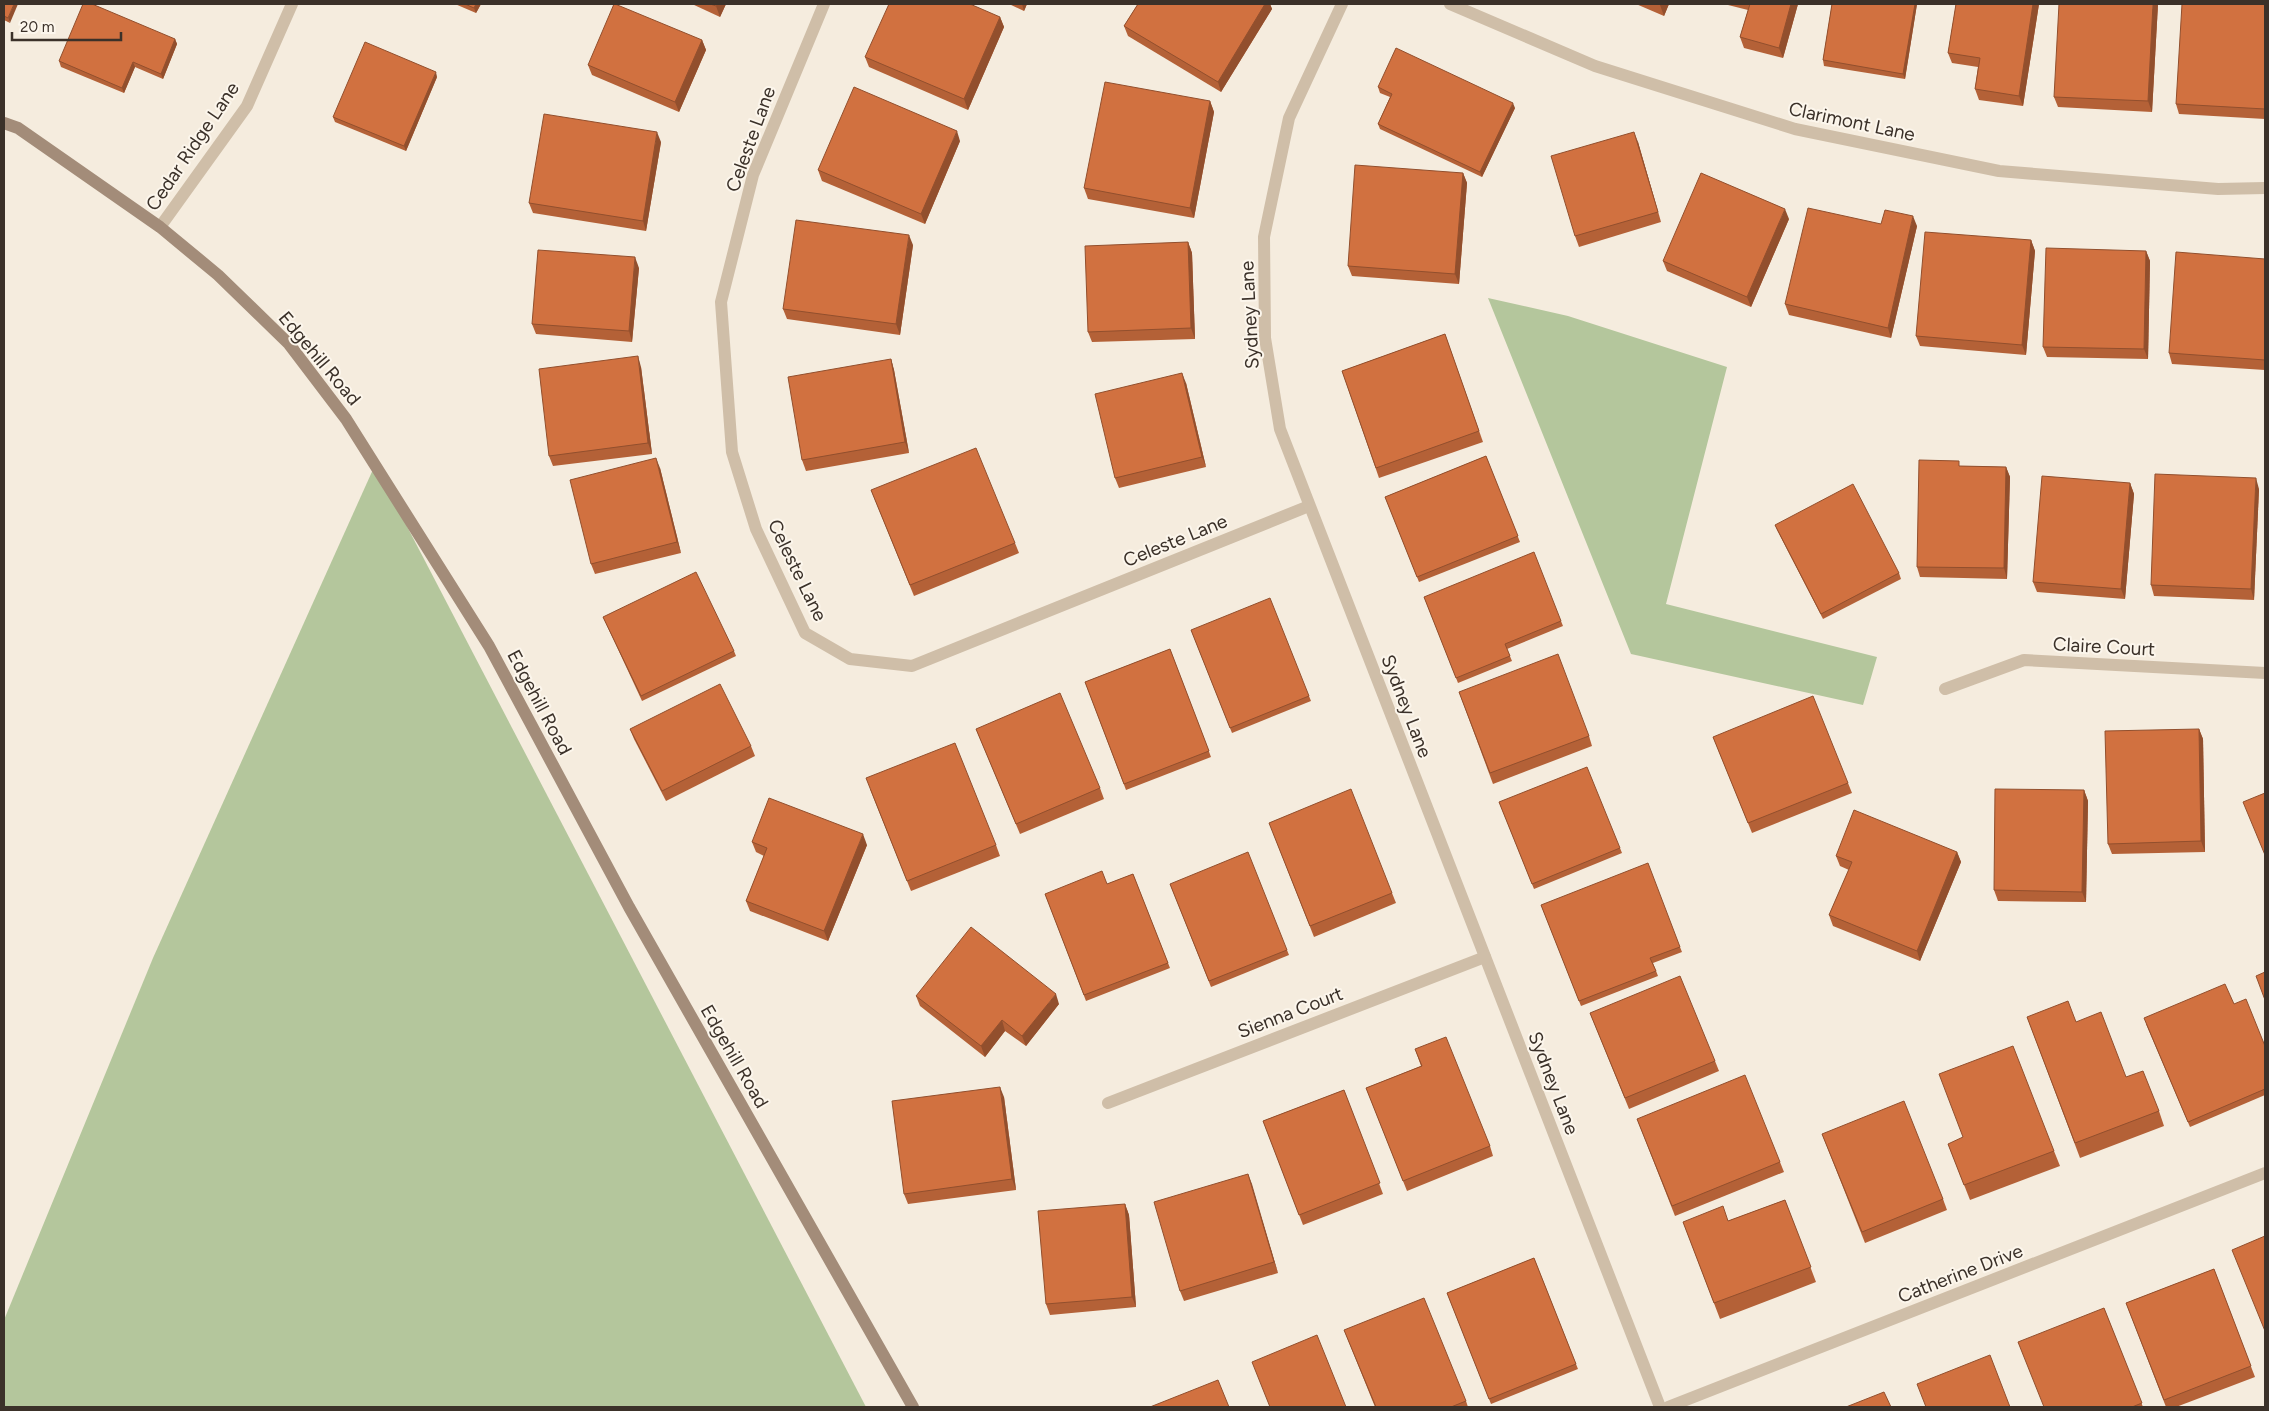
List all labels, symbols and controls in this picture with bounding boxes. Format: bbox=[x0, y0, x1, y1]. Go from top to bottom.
scale bar bbox=[12, 10, 121, 42]
text: 20 m bbox=[20, 18, 54, 36]
street label: Cedar Ridge Lane bbox=[141, 78, 244, 215]
street label: Celeste Lane bbox=[721, 83, 780, 195]
street label: Clarimont Lane bbox=[1787, 97, 1917, 146]
street label: Sydney Lane bbox=[1235, 260, 1264, 370]
street label: Edgehill Road bbox=[274, 307, 366, 410]
street label: Celeste Lane bbox=[1120, 509, 1231, 572]
street label: Celeste Lane bbox=[763, 516, 832, 625]
street label: Claire Court bbox=[2052, 632, 2156, 661]
street label: Edgehill Road bbox=[502, 646, 577, 759]
street label: Sydney Lane bbox=[1376, 651, 1437, 761]
street label: Sienna Court bbox=[1234, 982, 1346, 1043]
street label: Edgehill Road bbox=[696, 1000, 773, 1112]
street label: Sydney Lane bbox=[1523, 1028, 1584, 1138]
street label: Catherine Drive bbox=[1894, 1239, 2026, 1308]

